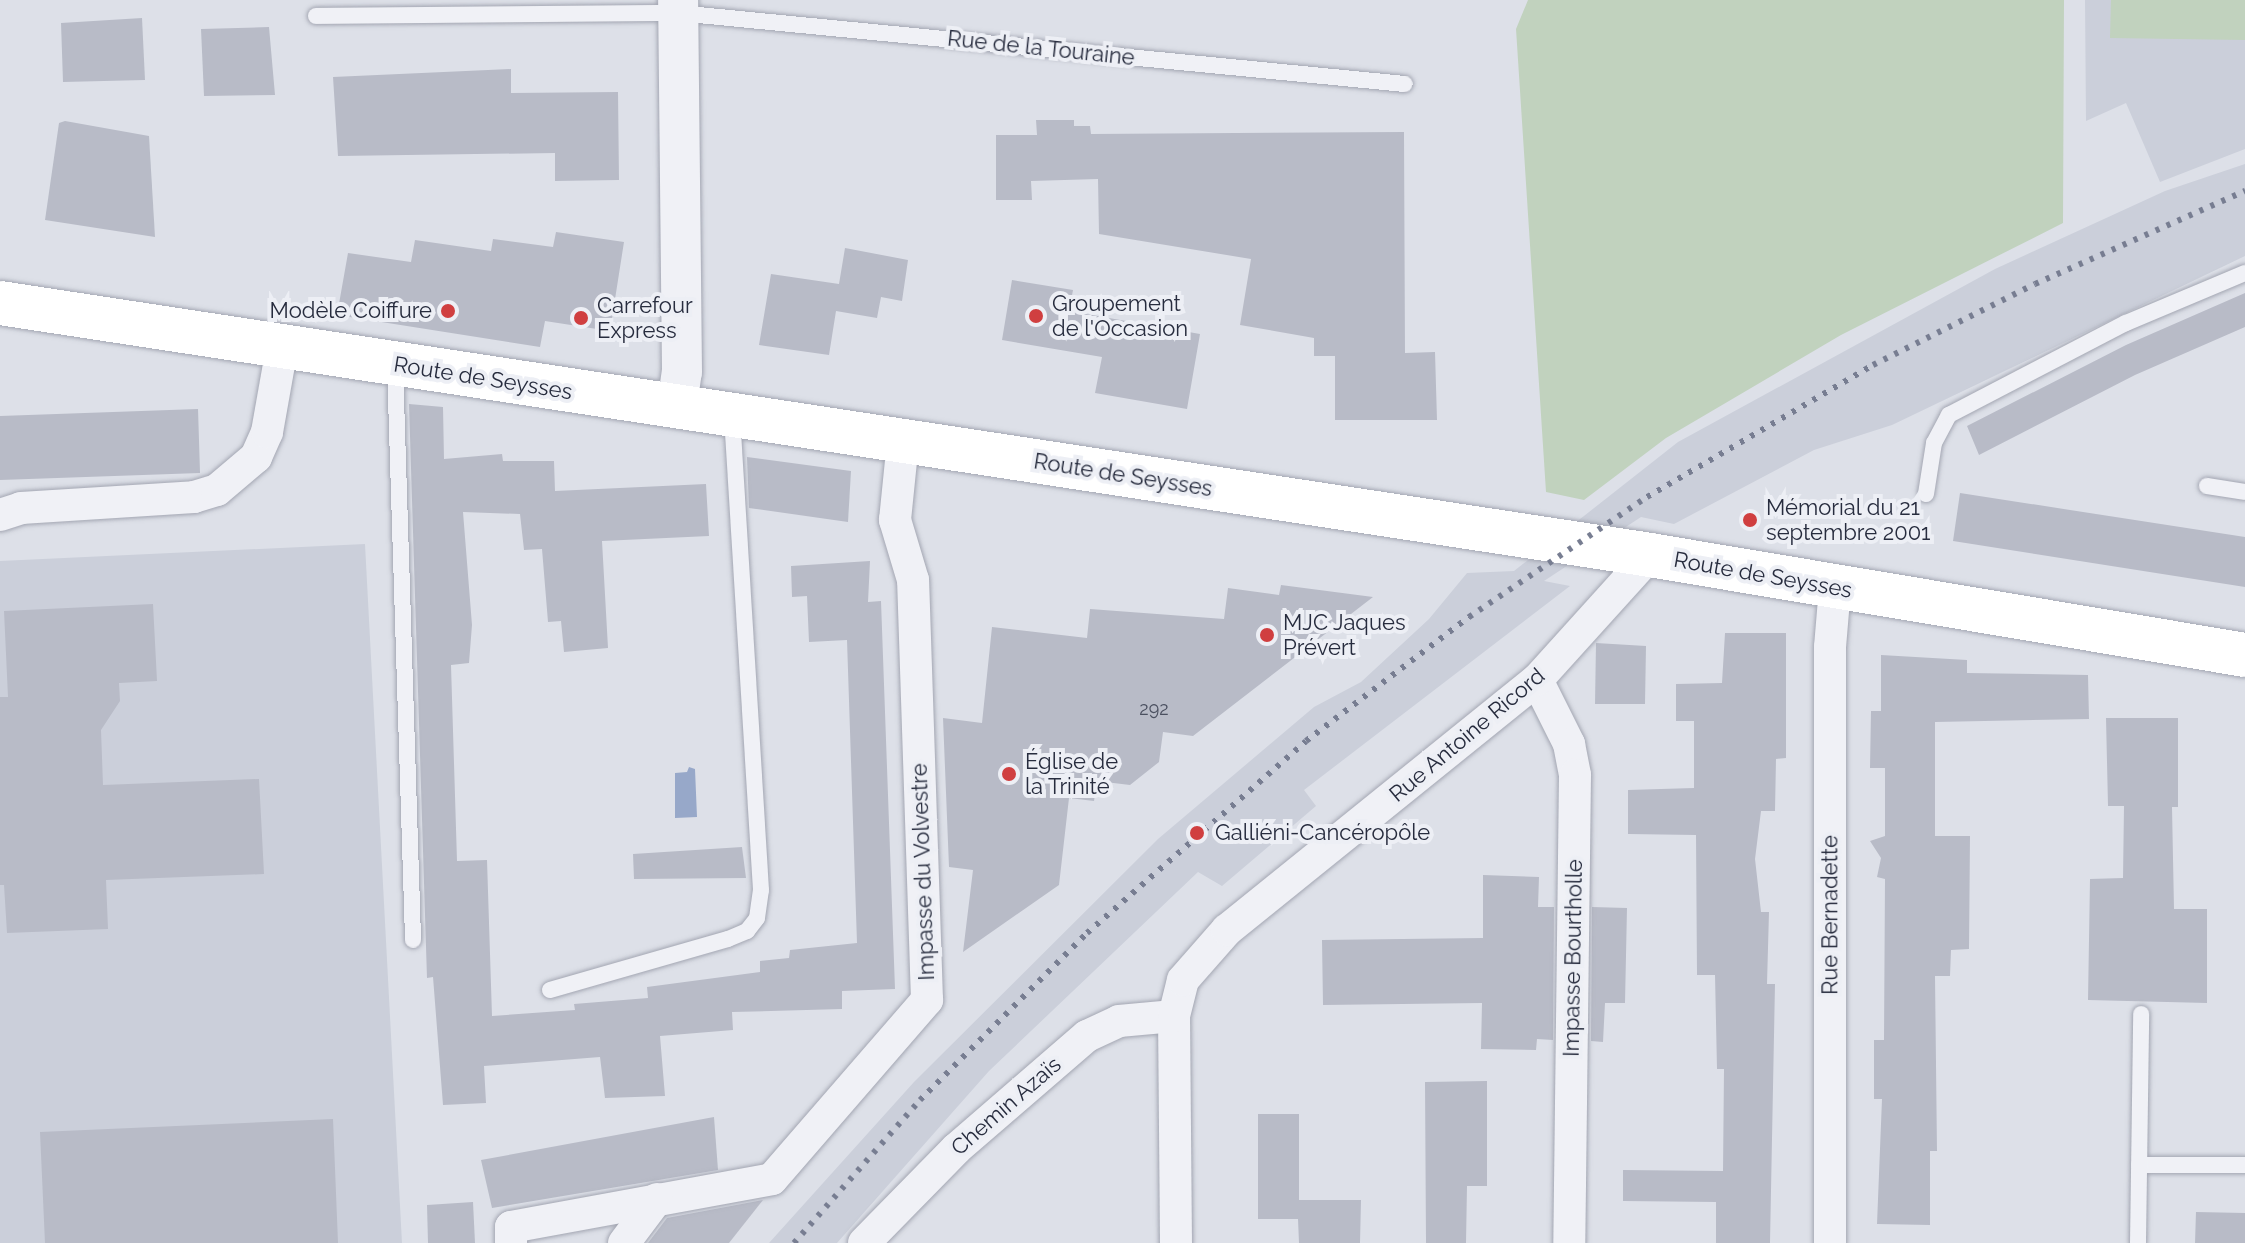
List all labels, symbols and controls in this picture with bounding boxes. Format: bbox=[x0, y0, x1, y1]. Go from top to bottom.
street label: Rue de la Touraine bbox=[946, 25, 1136, 71]
place label: Groupement de l'Occasion bbox=[1052, 290, 1188, 342]
place label: Carrefour Express bbox=[597, 292, 693, 344]
place label: Modèle Coiffure bbox=[270, 298, 432, 324]
marker: Modèle Coiffure bbox=[439, 302, 457, 320]
marker: Groupement de l'Occasion bbox=[1027, 307, 1045, 325]
marker: Carrefour Express bbox=[572, 309, 590, 327]
street label: Route de Seysses bbox=[392, 351, 574, 405]
street label: Route de Seysses bbox=[1032, 448, 1214, 502]
place label: Mémorial du 21 septembre 2001 bbox=[1766, 494, 1931, 546]
marker: Mémorial du 21 septembre 2001 bbox=[1741, 511, 1759, 529]
street label: Route de Seysses bbox=[1672, 546, 1854, 604]
place label: MJC Jaques Prévert bbox=[1283, 609, 1406, 660]
marker: MJC Jaques Prévert bbox=[1258, 626, 1276, 644]
street label: Rue Antoine Ricord bbox=[1384, 662, 1550, 808]
house number: 292 bbox=[1139, 698, 1169, 720]
place label: Église de la Trinité bbox=[1025, 748, 1118, 800]
street label: Impasse du Volvestre bbox=[906, 763, 940, 981]
marker: Église de la Trinité bbox=[1000, 765, 1018, 783]
place label: Galliéni-Cancéropôle bbox=[1215, 820, 1430, 846]
marker: Galliéni-Cancéropôle bbox=[1186, 822, 1208, 844]
street label: Rue Bernadette bbox=[1817, 835, 1843, 995]
street label: Impasse Bourtholle bbox=[1558, 859, 1588, 1057]
street label: Chemin Azaïs bbox=[945, 1051, 1067, 1161]

